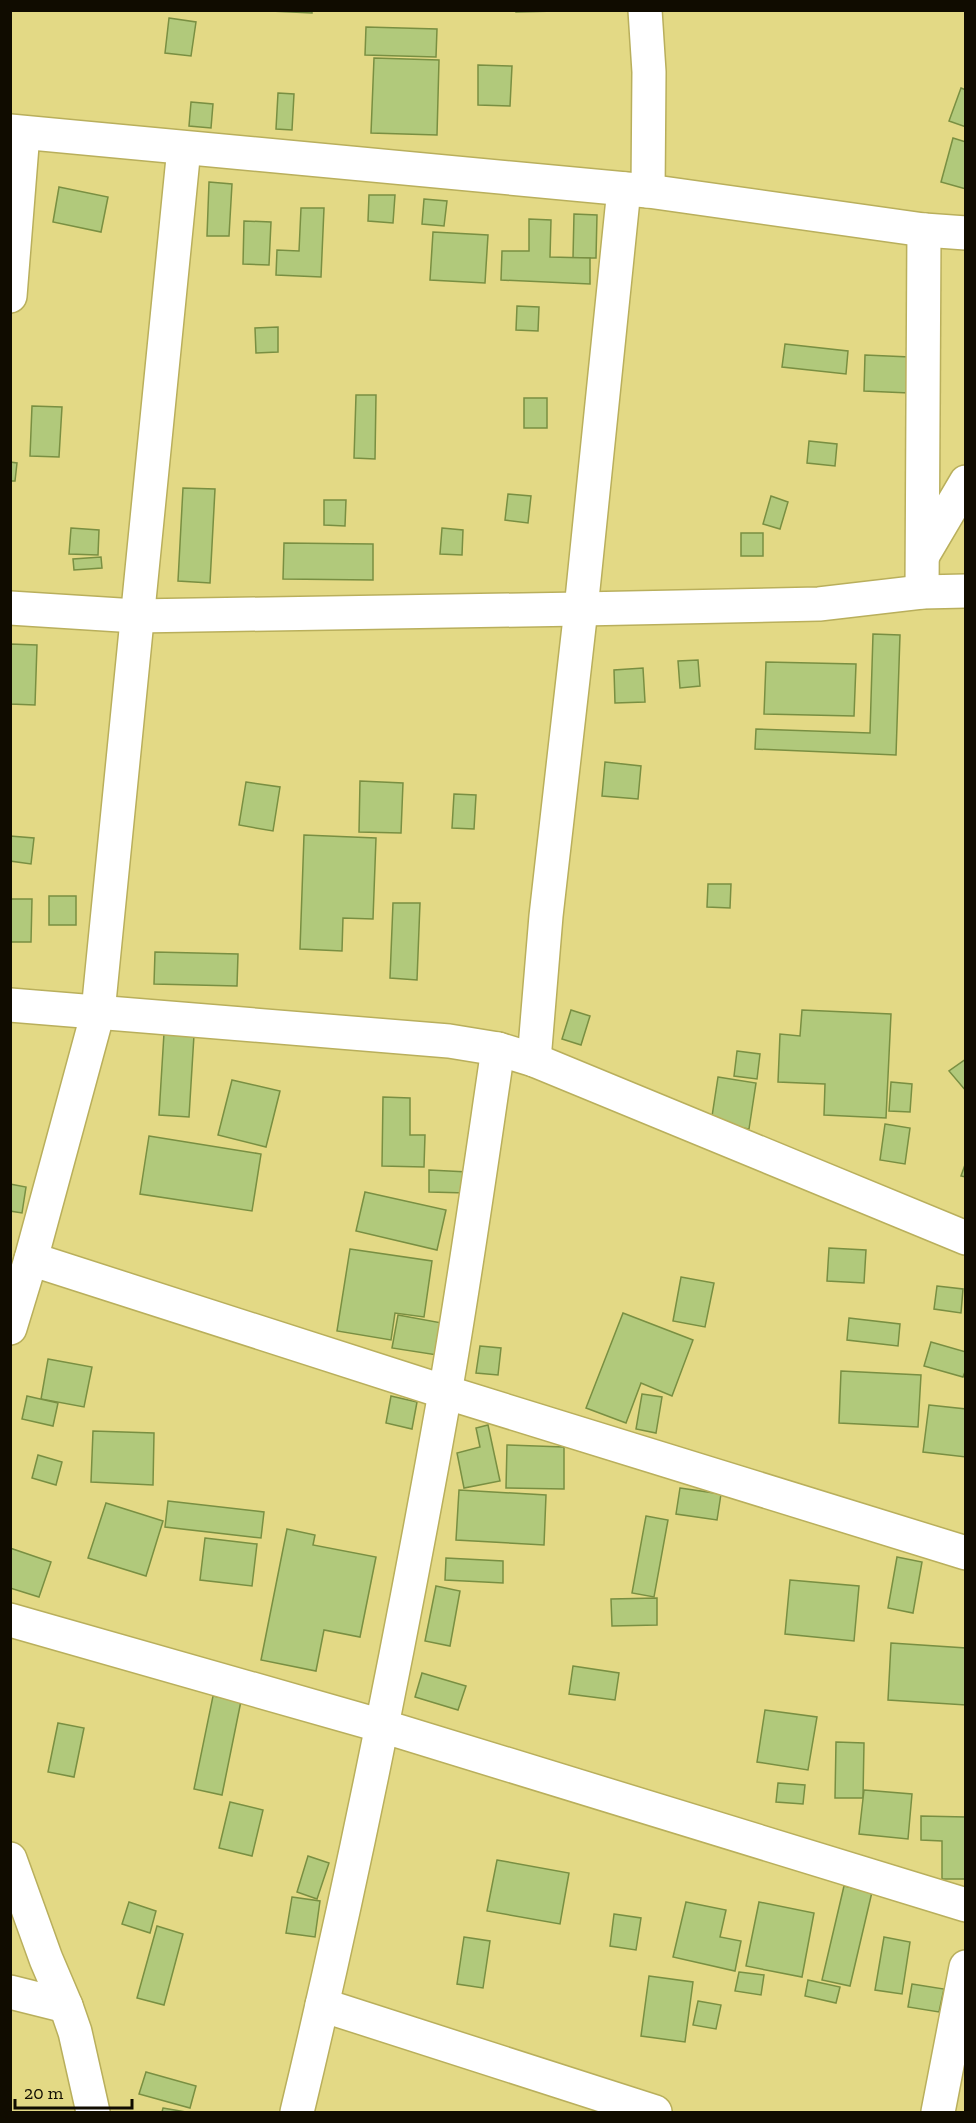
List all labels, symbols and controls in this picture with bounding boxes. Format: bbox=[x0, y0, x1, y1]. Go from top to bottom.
scale bar bbox=[15, 2072, 132, 2110]
text: 20 m bbox=[24, 2082, 64, 2104]

